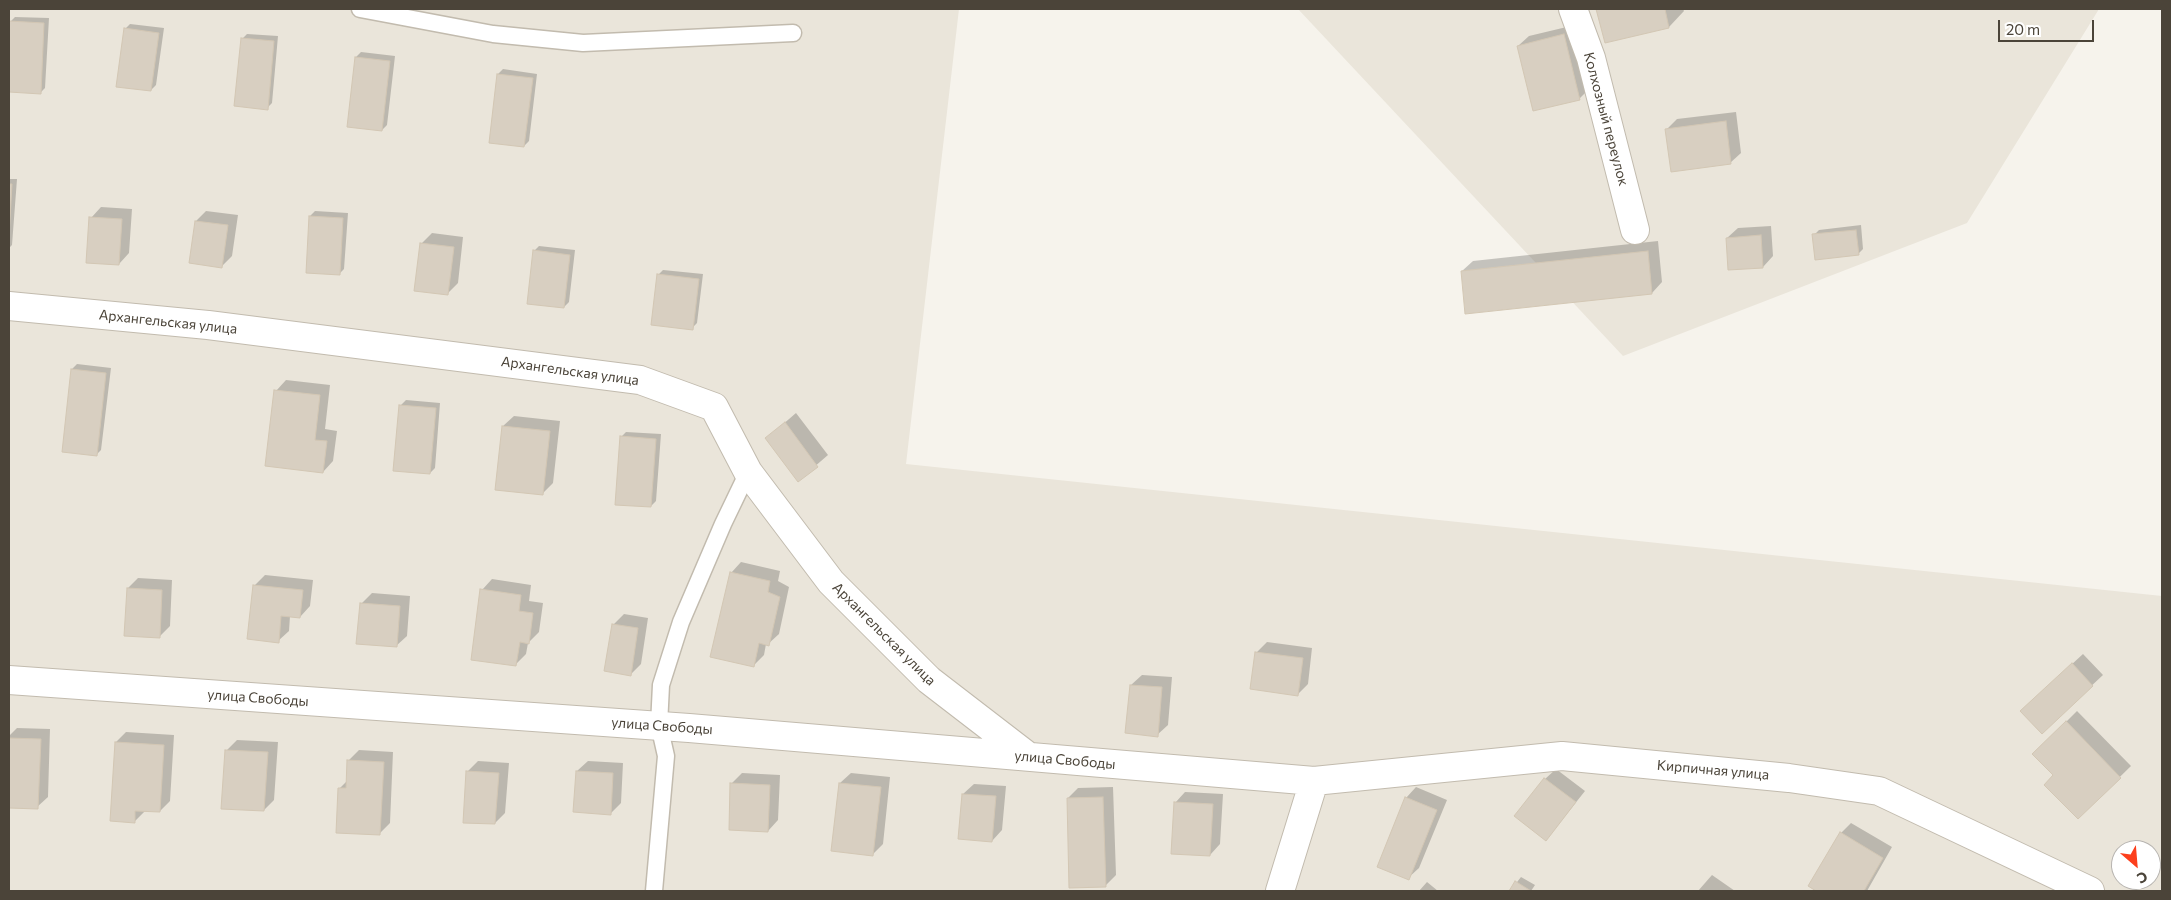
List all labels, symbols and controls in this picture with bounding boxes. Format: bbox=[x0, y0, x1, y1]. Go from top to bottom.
scale bar bbox=[2001, 10, 2097, 42]
text: 20 m bbox=[2006, 20, 2040, 38]
street label: Колхозный переулок bbox=[1580, 50, 1632, 188]
street label: Архангельская улица bbox=[98, 306, 238, 338]
street label: Архангельская улица bbox=[500, 353, 640, 389]
street label: Архангельская улица bbox=[829, 579, 939, 689]
street label: улица Свободы bbox=[207, 686, 309, 710]
street label: улица Свободы bbox=[611, 714, 713, 738]
street label: улица Свободы bbox=[1014, 747, 1116, 773]
street label: Кирпичная улица bbox=[1656, 757, 1770, 783]
north arrow bbox=[2111, 840, 2161, 890]
text: С bbox=[2134, 868, 2151, 888]

